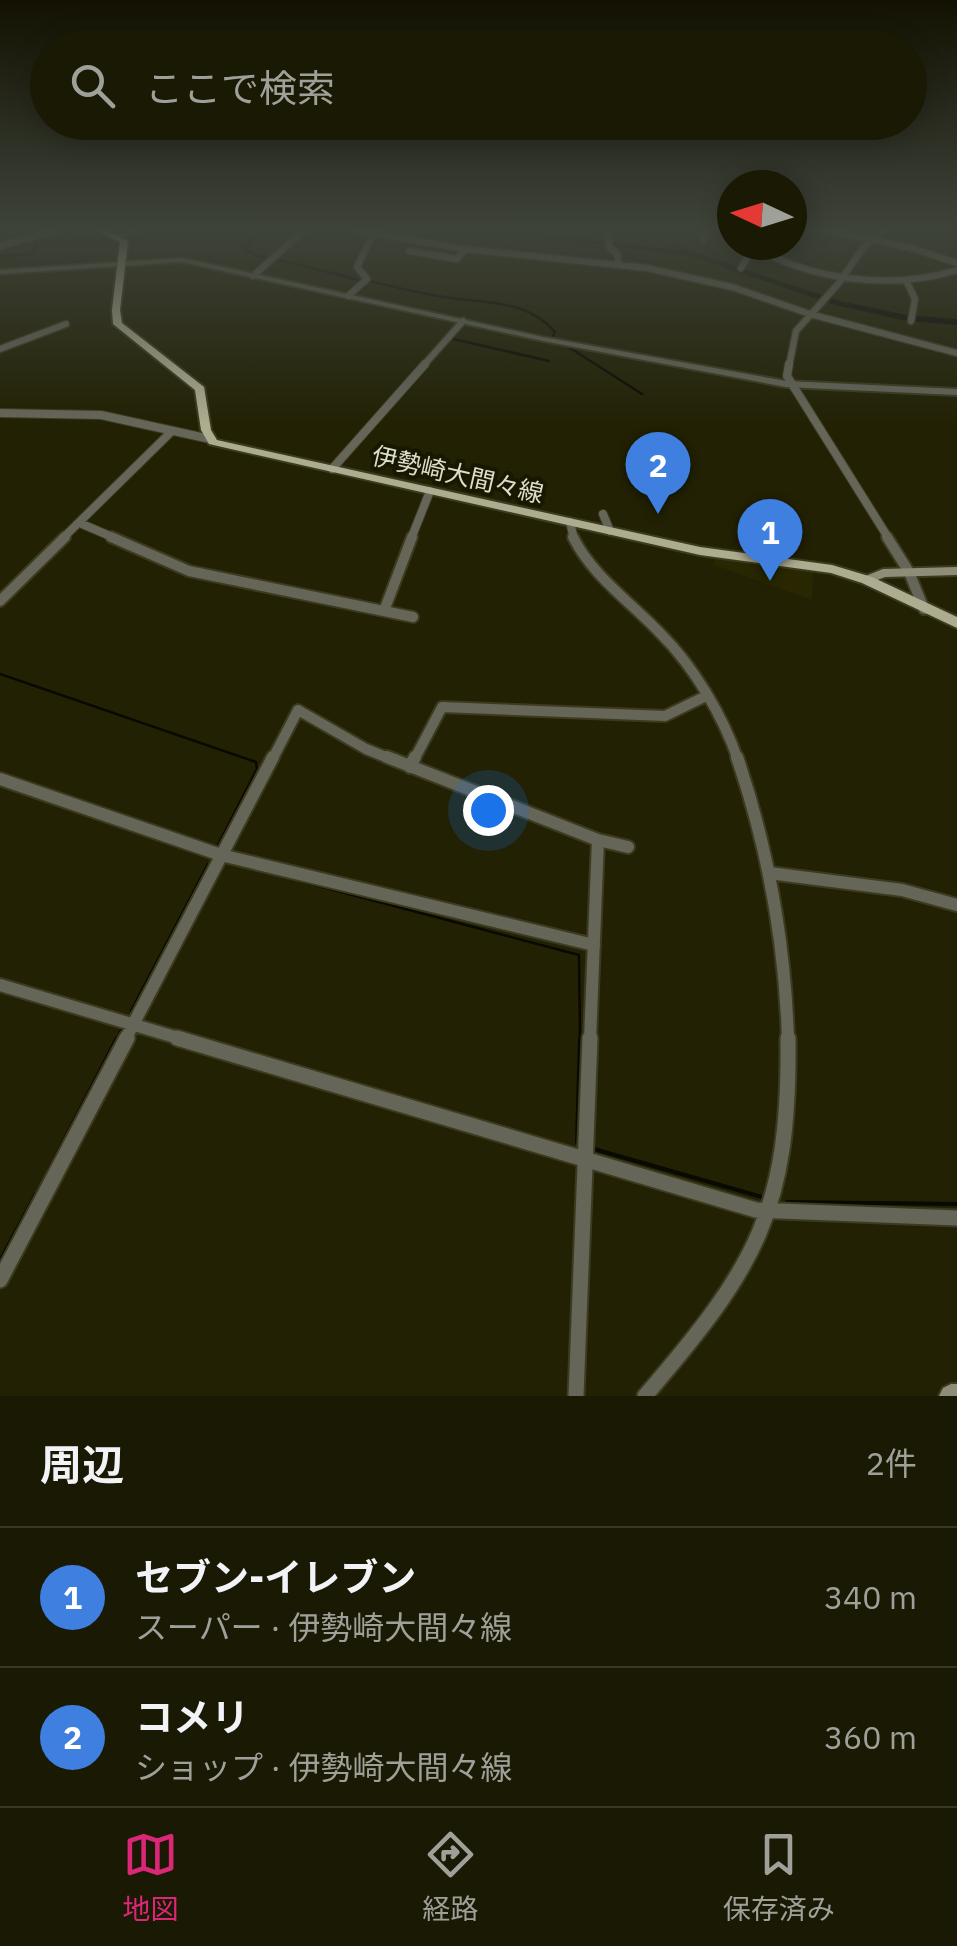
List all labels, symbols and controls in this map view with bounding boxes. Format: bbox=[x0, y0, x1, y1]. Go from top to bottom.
search box bbox=[30, 30, 927, 140]
icon: search bbox=[65, 58, 120, 113]
text: ここで検索 bbox=[145, 63, 335, 112]
north arrow bbox=[717, 170, 807, 260]
pin: 2 bbox=[626, 432, 690, 514]
street label: 伊勢崎大間々線 bbox=[369, 438, 547, 510]
pin: 1 bbox=[738, 498, 802, 581]
your location bbox=[463, 785, 514, 836]
text: 周辺 bbox=[40, 1437, 124, 1492]
text: 2件 bbox=[866, 1442, 917, 1484]
text: セブン-イレブン bbox=[135, 1552, 416, 1601]
text: 1 bbox=[63, 1576, 82, 1618]
text: 340 m bbox=[824, 1576, 917, 1618]
text: スーパー · 伊勢崎大間々線 bbox=[135, 1606, 512, 1648]
text: コメリ bbox=[135, 1692, 249, 1741]
text: 2 bbox=[63, 1716, 82, 1758]
text: 360 m bbox=[824, 1716, 917, 1758]
text: ショップ · 伊勢崎大間々線 bbox=[135, 1746, 513, 1788]
tab: 地図 bbox=[122, 1827, 178, 1927]
tab: 経路 bbox=[422, 1827, 479, 1927]
tab: 保存済み bbox=[723, 1827, 835, 1927]

